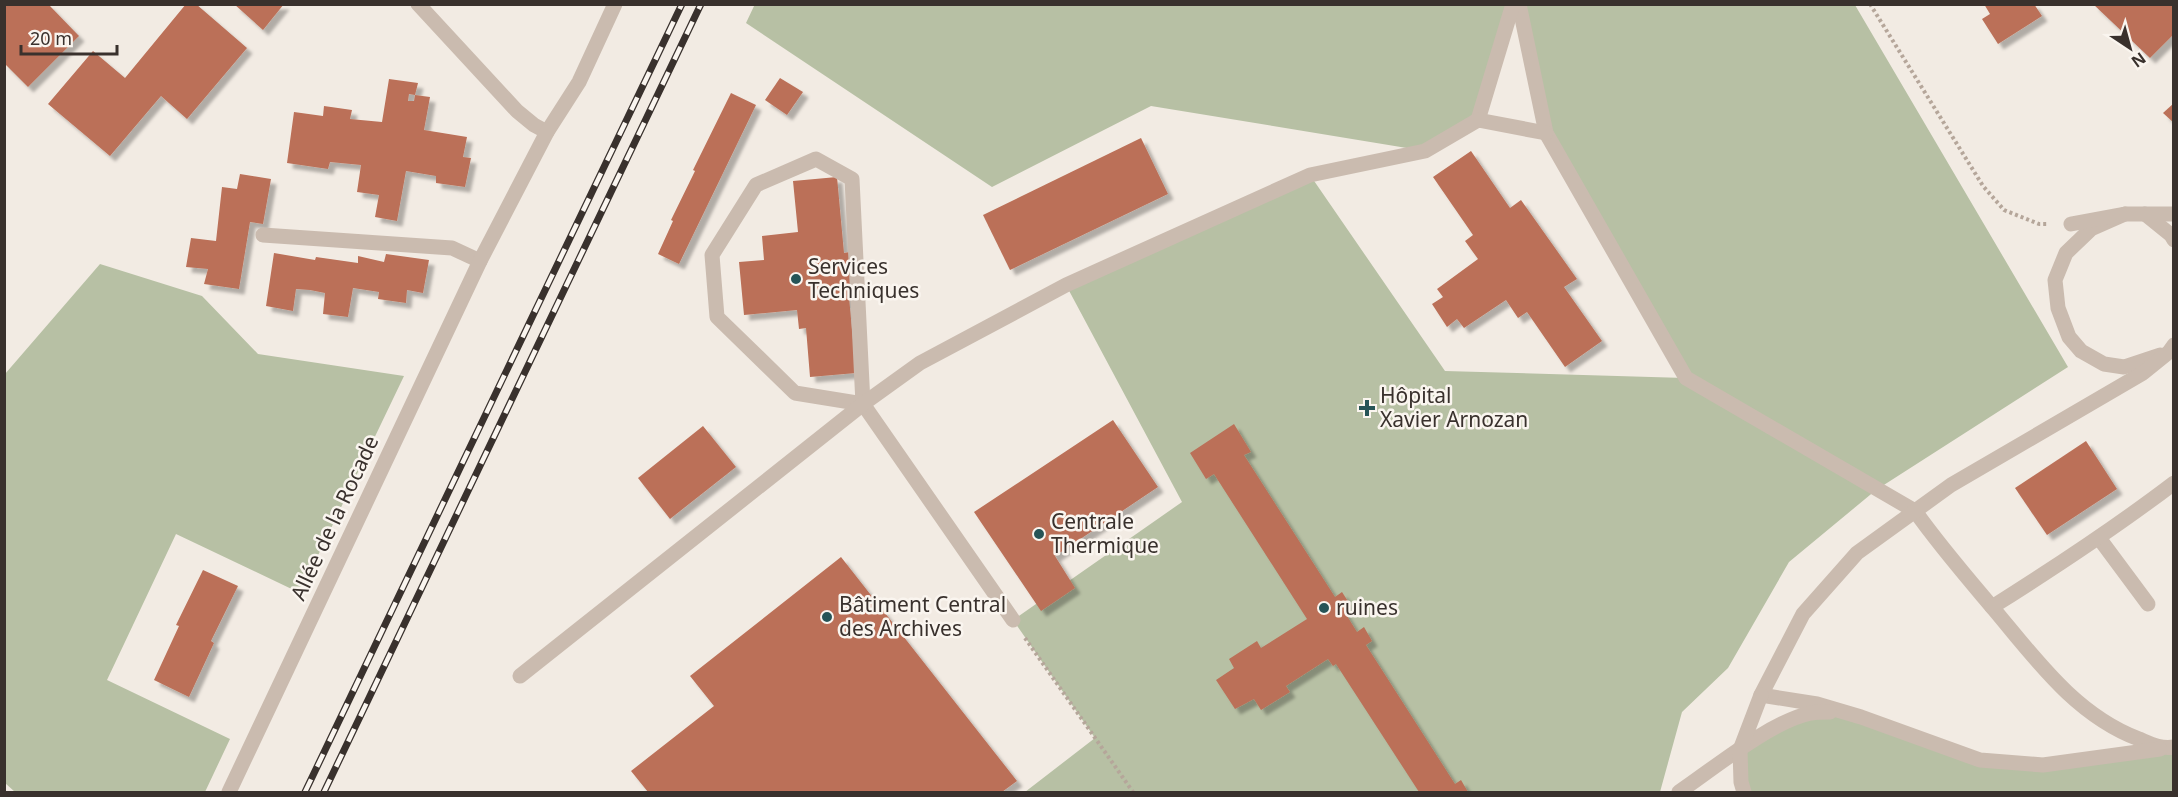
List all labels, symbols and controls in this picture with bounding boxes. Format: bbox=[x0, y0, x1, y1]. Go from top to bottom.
scale bar bbox=[21, 18, 117, 56]
north arrow bbox=[2100, 18, 2160, 78]
text: 20 m bbox=[30, 26, 72, 50]
text: N bbox=[2127, 47, 2151, 73]
place label: Services Techniques bbox=[808, 252, 919, 304]
marker: Services Techniques bbox=[789, 272, 803, 286]
place label: Hôpital Xavier Arnozan bbox=[1380, 381, 1528, 433]
marker: Hôpital Xavier Arnozan bbox=[1358, 399, 1376, 417]
street label: Allée de la Rocade bbox=[284, 431, 385, 604]
place label: Centrale Thermique bbox=[1051, 507, 1159, 559]
marker: Centrale Thermique bbox=[1032, 527, 1046, 541]
place label: Bâtiment Central des Archives bbox=[839, 590, 1006, 642]
place label: ruines bbox=[1336, 593, 1398, 621]
marker: ruines bbox=[1317, 601, 1331, 615]
marker: Bâtiment Central des Archives bbox=[820, 610, 834, 624]

